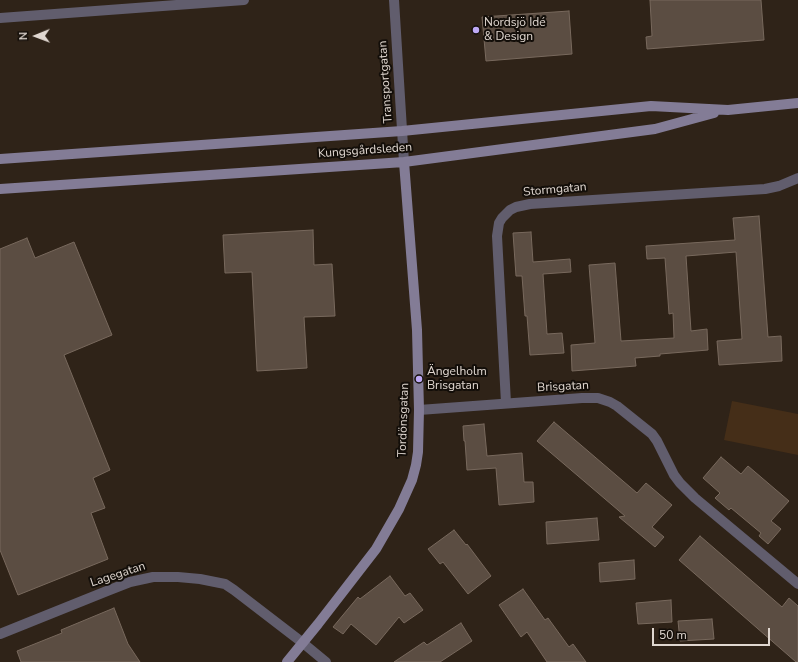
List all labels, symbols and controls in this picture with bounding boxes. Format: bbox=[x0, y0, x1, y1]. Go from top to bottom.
north arrow bbox=[16, 16, 56, 56]
place label: Nordsjö Idé & Design bbox=[484, 16, 546, 44]
marker: Nordsjö Idé & Design bbox=[471, 25, 481, 35]
text: N bbox=[16, 32, 31, 40]
street label: Transportgatan bbox=[376, 40, 396, 124]
street label: Kungsgårdsleden bbox=[318, 141, 412, 161]
street label: Stormgatan bbox=[523, 180, 587, 200]
place label: Ängelholm Brisgatan bbox=[427, 365, 487, 393]
marker: Ängelholm Brisgatan bbox=[414, 374, 424, 384]
street label: Brisgatan bbox=[537, 378, 589, 396]
street label: Tordönsgatan bbox=[396, 383, 412, 457]
street label: Lagegatan bbox=[89, 559, 147, 591]
scale bar bbox=[654, 620, 772, 646]
text: 50 m bbox=[659, 627, 687, 643]

